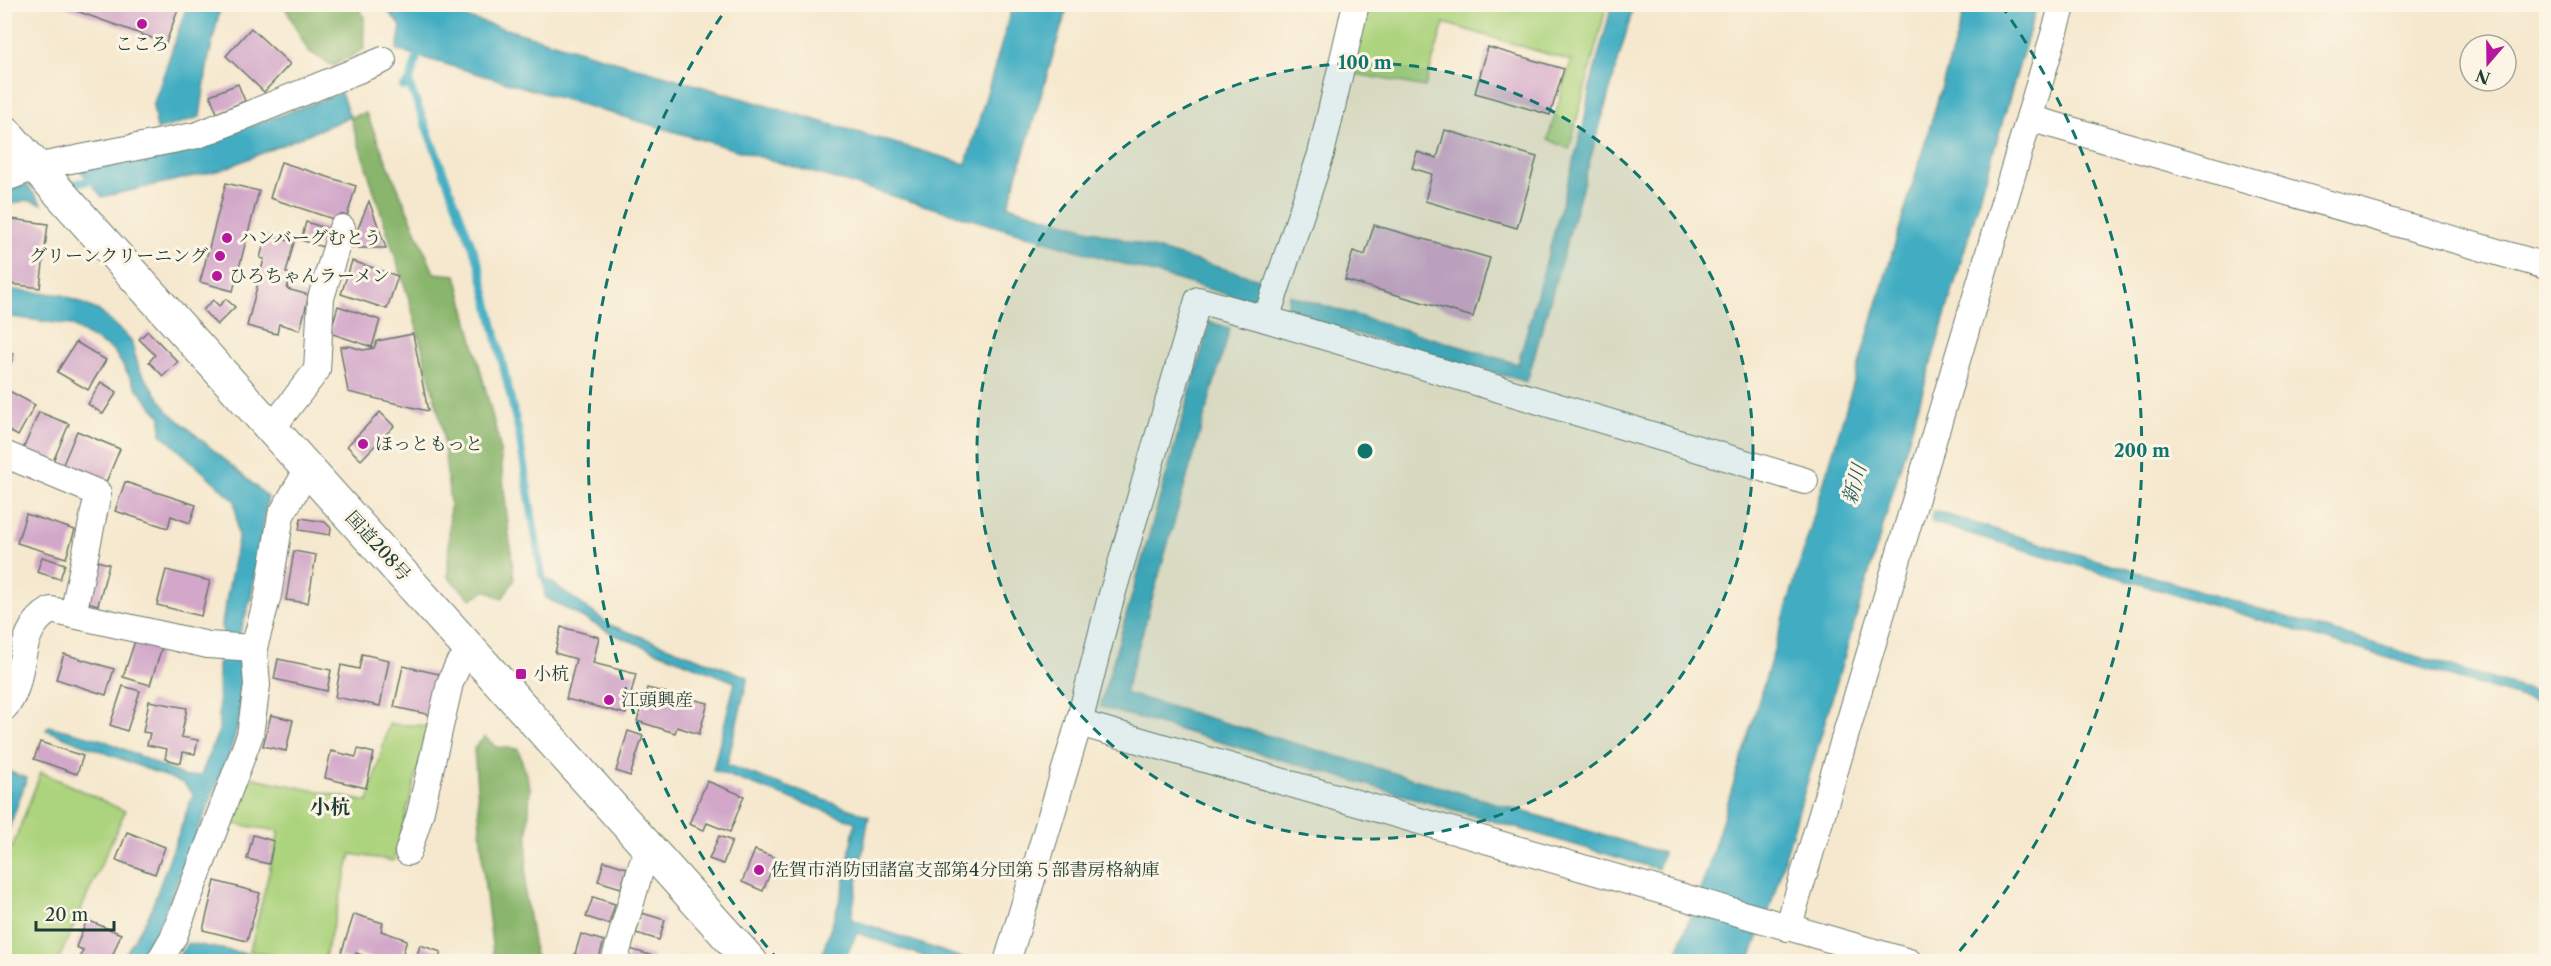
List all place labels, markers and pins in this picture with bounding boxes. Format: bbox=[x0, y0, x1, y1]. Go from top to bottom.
marker: こころ bbox=[135, 17, 149, 31]
place label: こころ bbox=[115, 33, 169, 55]
place label: ハンバーグむとう bbox=[239, 227, 382, 249]
marker: ハンバーグむとう bbox=[220, 231, 234, 245]
place label: グリーンクリーニング bbox=[29, 245, 208, 267]
marker: グリーンクリーニング bbox=[213, 249, 227, 263]
place label: ひろちゃんラーメン bbox=[229, 265, 390, 287]
marker: ひろちゃんラーメン bbox=[210, 269, 224, 283]
place label: ほっともっと bbox=[375, 433, 483, 455]
marker: ほっともっと bbox=[356, 437, 370, 451]
centre of rings bbox=[1355, 441, 1375, 461]
place label: 小杭 bbox=[533, 663, 569, 685]
marker: 小杭 bbox=[514, 667, 528, 681]
place label: 江頭興産 bbox=[621, 689, 693, 711]
marker: 江頭興産 bbox=[602, 693, 616, 707]
place label: 佐賀市消防団諸富支部第4分団第５部書房格納庫 bbox=[771, 859, 1159, 881]
marker: 佐賀市消防団諸富支部第4分団第５部書房格納庫 bbox=[752, 863, 766, 877]

